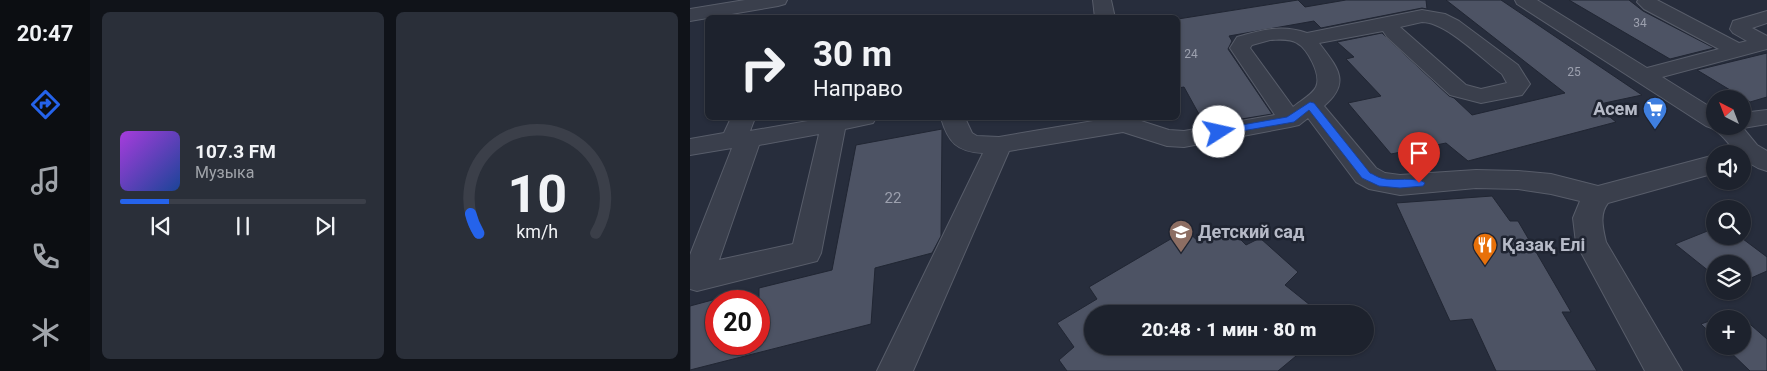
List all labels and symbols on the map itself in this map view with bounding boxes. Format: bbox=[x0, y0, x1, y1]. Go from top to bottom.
house number: 34 bbox=[1633, 16, 1647, 30]
house number: 24 bbox=[1184, 47, 1198, 61]
house number: 25 bbox=[1567, 65, 1581, 79]
north arrow bbox=[1706, 90, 1751, 135]
supermarket icon: Асем bbox=[1642, 96, 1668, 130]
place label: Асем bbox=[1593, 98, 1638, 119]
position arrow bbox=[1192, 105, 1244, 157]
pin bbox=[1398, 132, 1440, 183]
house number: 22 bbox=[885, 189, 901, 207]
school or university icon: Детский сад bbox=[1168, 219, 1194, 253]
place label: Детский сад bbox=[1198, 221, 1305, 242]
restaurant icon: Қазақ Елі bbox=[1472, 232, 1498, 266]
place label: Қазақ Елі bbox=[1502, 234, 1585, 255]
speed limit sign: 20 bbox=[705, 290, 770, 355]

